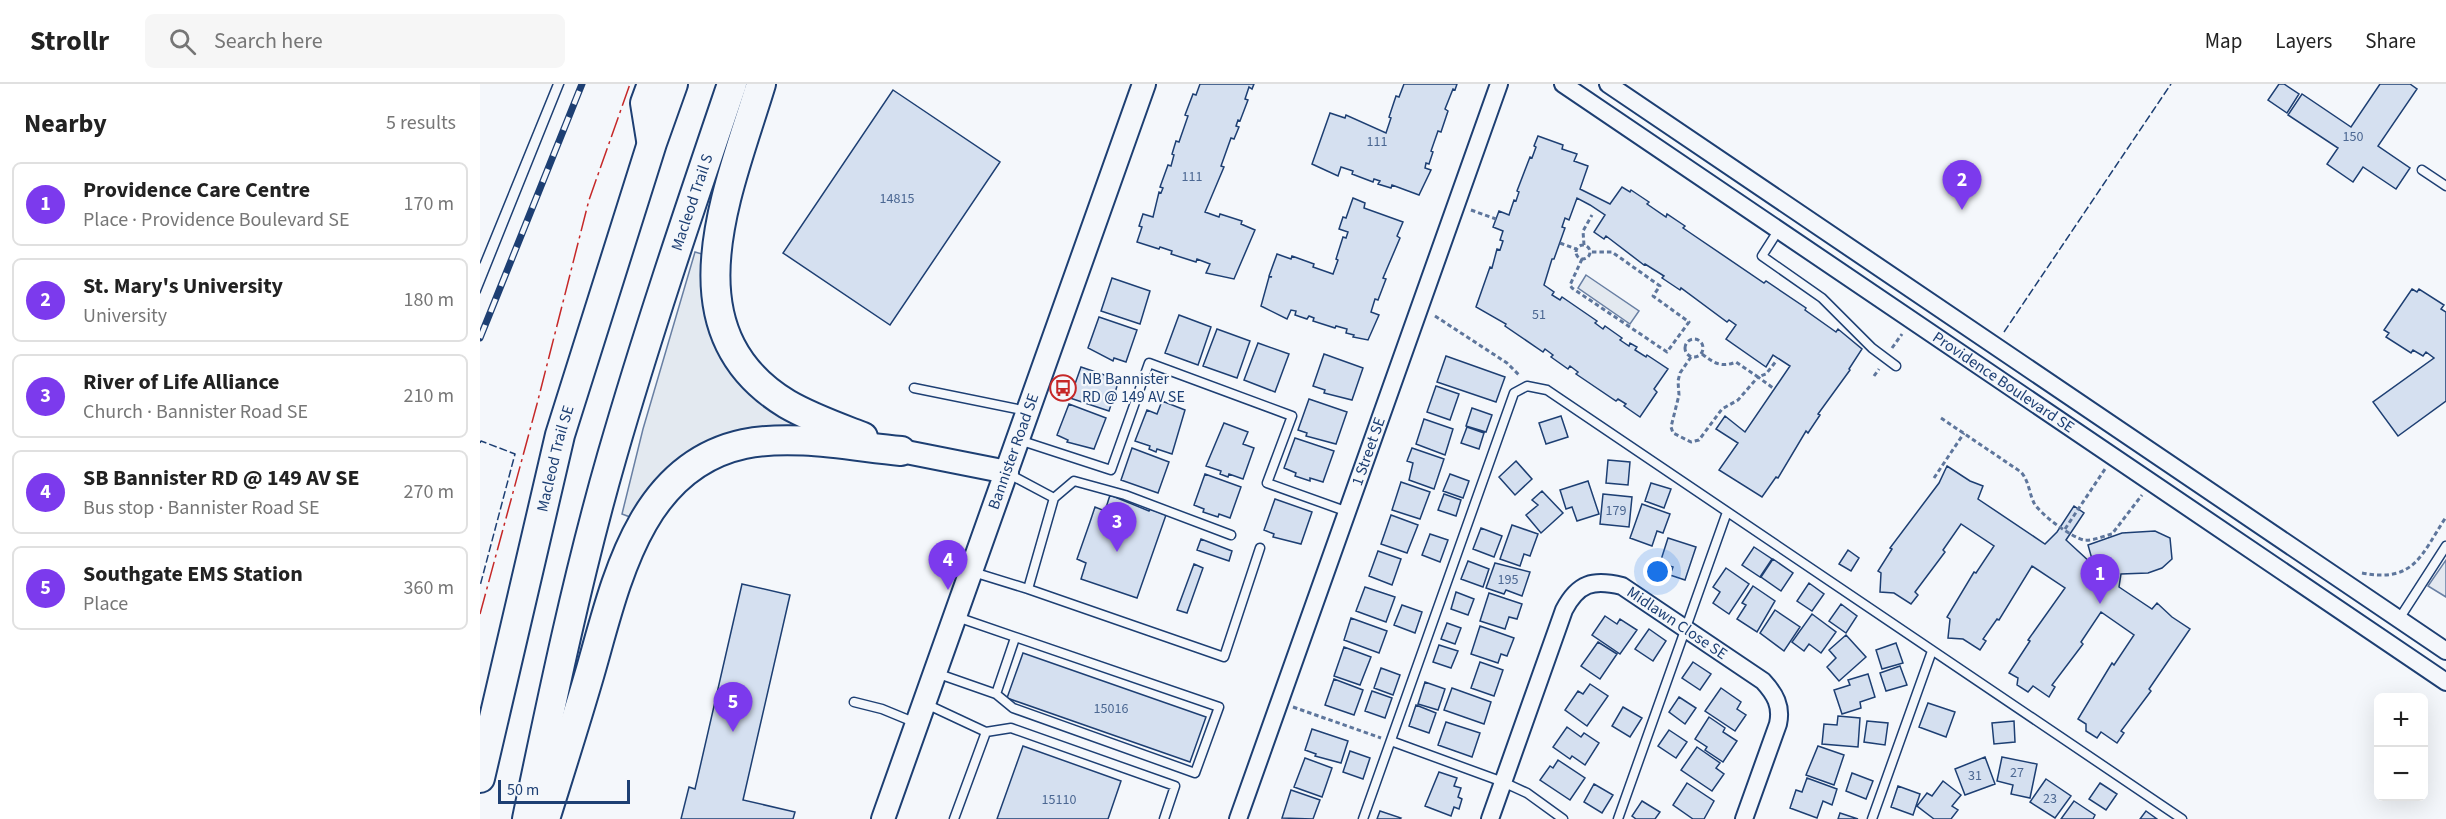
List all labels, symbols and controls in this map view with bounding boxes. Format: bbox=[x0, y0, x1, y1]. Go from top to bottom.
search box bbox=[145, 14, 565, 68]
text: Strollr bbox=[30, 21, 109, 61]
icon: search bbox=[166, 25, 199, 58]
text: Search here bbox=[214, 25, 323, 57]
text: Map bbox=[2205, 26, 2242, 56]
text: Layers bbox=[2275, 26, 2332, 56]
text: Share bbox=[2365, 26, 2416, 56]
text: Nearby bbox=[24, 105, 107, 142]
text: 5 results bbox=[386, 109, 456, 137]
house number: 150 bbox=[2343, 127, 2363, 147]
house number: 111 bbox=[1367, 132, 1387, 152]
street label: Macleod Trail S bbox=[666, 151, 719, 254]
pin: 2 bbox=[1942, 160, 1982, 210]
house number: 111 bbox=[1182, 167, 1202, 187]
text: Providence Care Centre bbox=[83, 174, 310, 206]
house number: 14815 bbox=[880, 189, 914, 209]
text: 1 bbox=[40, 190, 51, 218]
text: 170 m bbox=[404, 190, 454, 218]
text: Place · Providence Boulevard SE bbox=[83, 206, 349, 234]
text: St. Mary's University bbox=[83, 270, 283, 302]
text: 2 bbox=[40, 286, 51, 314]
text: 180 m bbox=[404, 286, 454, 314]
text: University bbox=[83, 302, 167, 330]
house number: 51 bbox=[1532, 305, 1546, 325]
street label: Providence Boulevard SE bbox=[1928, 326, 2079, 438]
text: River of Life Alliance bbox=[83, 366, 280, 398]
place label: NB Bannister RD @ 149 AV SE bbox=[1082, 368, 1185, 408]
bus stop icon: NB Bannister RD @ 149 AV SE bbox=[1048, 373, 1078, 403]
text: 3 bbox=[40, 382, 51, 410]
text: 210 m bbox=[404, 382, 454, 410]
street label: Bannister Road SE bbox=[983, 390, 1044, 513]
text: Church · Bannister Road SE bbox=[83, 398, 308, 426]
street label: Macleod Trail SE bbox=[531, 403, 580, 514]
street label: 1 Street SE bbox=[1346, 414, 1391, 489]
text: SB Bannister RD @ 149 AV SE bbox=[83, 462, 359, 494]
text: 4 bbox=[40, 478, 51, 506]
text: 270 m bbox=[404, 478, 454, 506]
text: Bus stop · Bannister Road SE bbox=[83, 494, 320, 522]
house number: 179 bbox=[1606, 501, 1626, 521]
pin: 3 bbox=[1098, 502, 1136, 552]
pin: 4 bbox=[928, 540, 968, 590]
pin: 1 bbox=[2080, 554, 2120, 604]
your location bbox=[1643, 557, 1672, 586]
text: Southgate EMS Station bbox=[83, 558, 303, 590]
house number: 195 bbox=[1498, 570, 1518, 590]
text: 5 bbox=[40, 574, 51, 602]
text: 360 m bbox=[404, 574, 454, 602]
street label: Midlawn Close SE bbox=[1622, 581, 1732, 665]
text: Place bbox=[83, 590, 128, 618]
pin: 5 bbox=[714, 682, 752, 732]
map controls bbox=[2374, 693, 2428, 801]
button: + bbox=[2374, 693, 2428, 747]
house number: 15016 bbox=[1094, 699, 1128, 719]
button: − bbox=[2374, 747, 2428, 801]
house number: 27 bbox=[2010, 763, 2024, 783]
house number: 31 bbox=[1968, 766, 1982, 786]
scale bar bbox=[498, 777, 630, 804]
text: 50 m bbox=[507, 779, 539, 801]
house number: 23 bbox=[2043, 789, 2057, 809]
house number: 15110 bbox=[1042, 790, 1076, 810]

